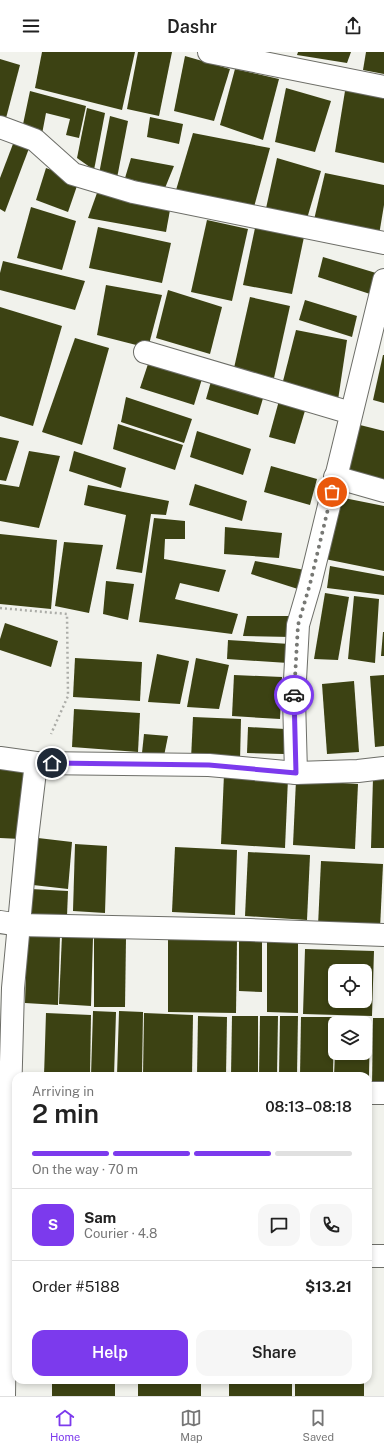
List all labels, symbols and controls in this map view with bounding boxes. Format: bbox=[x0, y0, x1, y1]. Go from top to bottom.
icon: menu bbox=[20, 15, 42, 37]
icon: share bbox=[342, 15, 364, 37]
text: Dashr bbox=[167, 16, 217, 37]
pin bbox=[315, 475, 349, 509]
icon: bag bbox=[321, 481, 343, 503]
courier bbox=[274, 675, 314, 715]
icon: car bbox=[283, 684, 305, 706]
pin bbox=[35, 746, 69, 780]
icon: home bbox=[41, 752, 63, 774]
map controls bbox=[328, 964, 372, 1060]
button: locate bbox=[328, 964, 372, 1008]
button: layers bbox=[328, 1016, 372, 1060]
text: Arriving in bbox=[32, 1084, 94, 1099]
text: 2 min bbox=[32, 1098, 99, 1129]
text: 08:13–08:18 bbox=[265, 1098, 352, 1115]
text: On the way · 70 m bbox=[32, 1162, 138, 1177]
button: chat bbox=[258, 1204, 300, 1246]
button: phone bbox=[310, 1204, 352, 1246]
text: Sam bbox=[84, 1209, 116, 1226]
text: S bbox=[48, 1216, 58, 1233]
text: Courier · 4.8 bbox=[84, 1226, 157, 1241]
text: Order #5188 bbox=[32, 1278, 120, 1295]
text: $13.21 bbox=[305, 1278, 352, 1295]
button: Help bbox=[32, 1330, 188, 1376]
button: Share bbox=[196, 1330, 352, 1376]
tab: Home bbox=[50, 1407, 80, 1443]
tab: Map bbox=[180, 1407, 203, 1443]
tab: Saved bbox=[303, 1407, 334, 1443]

